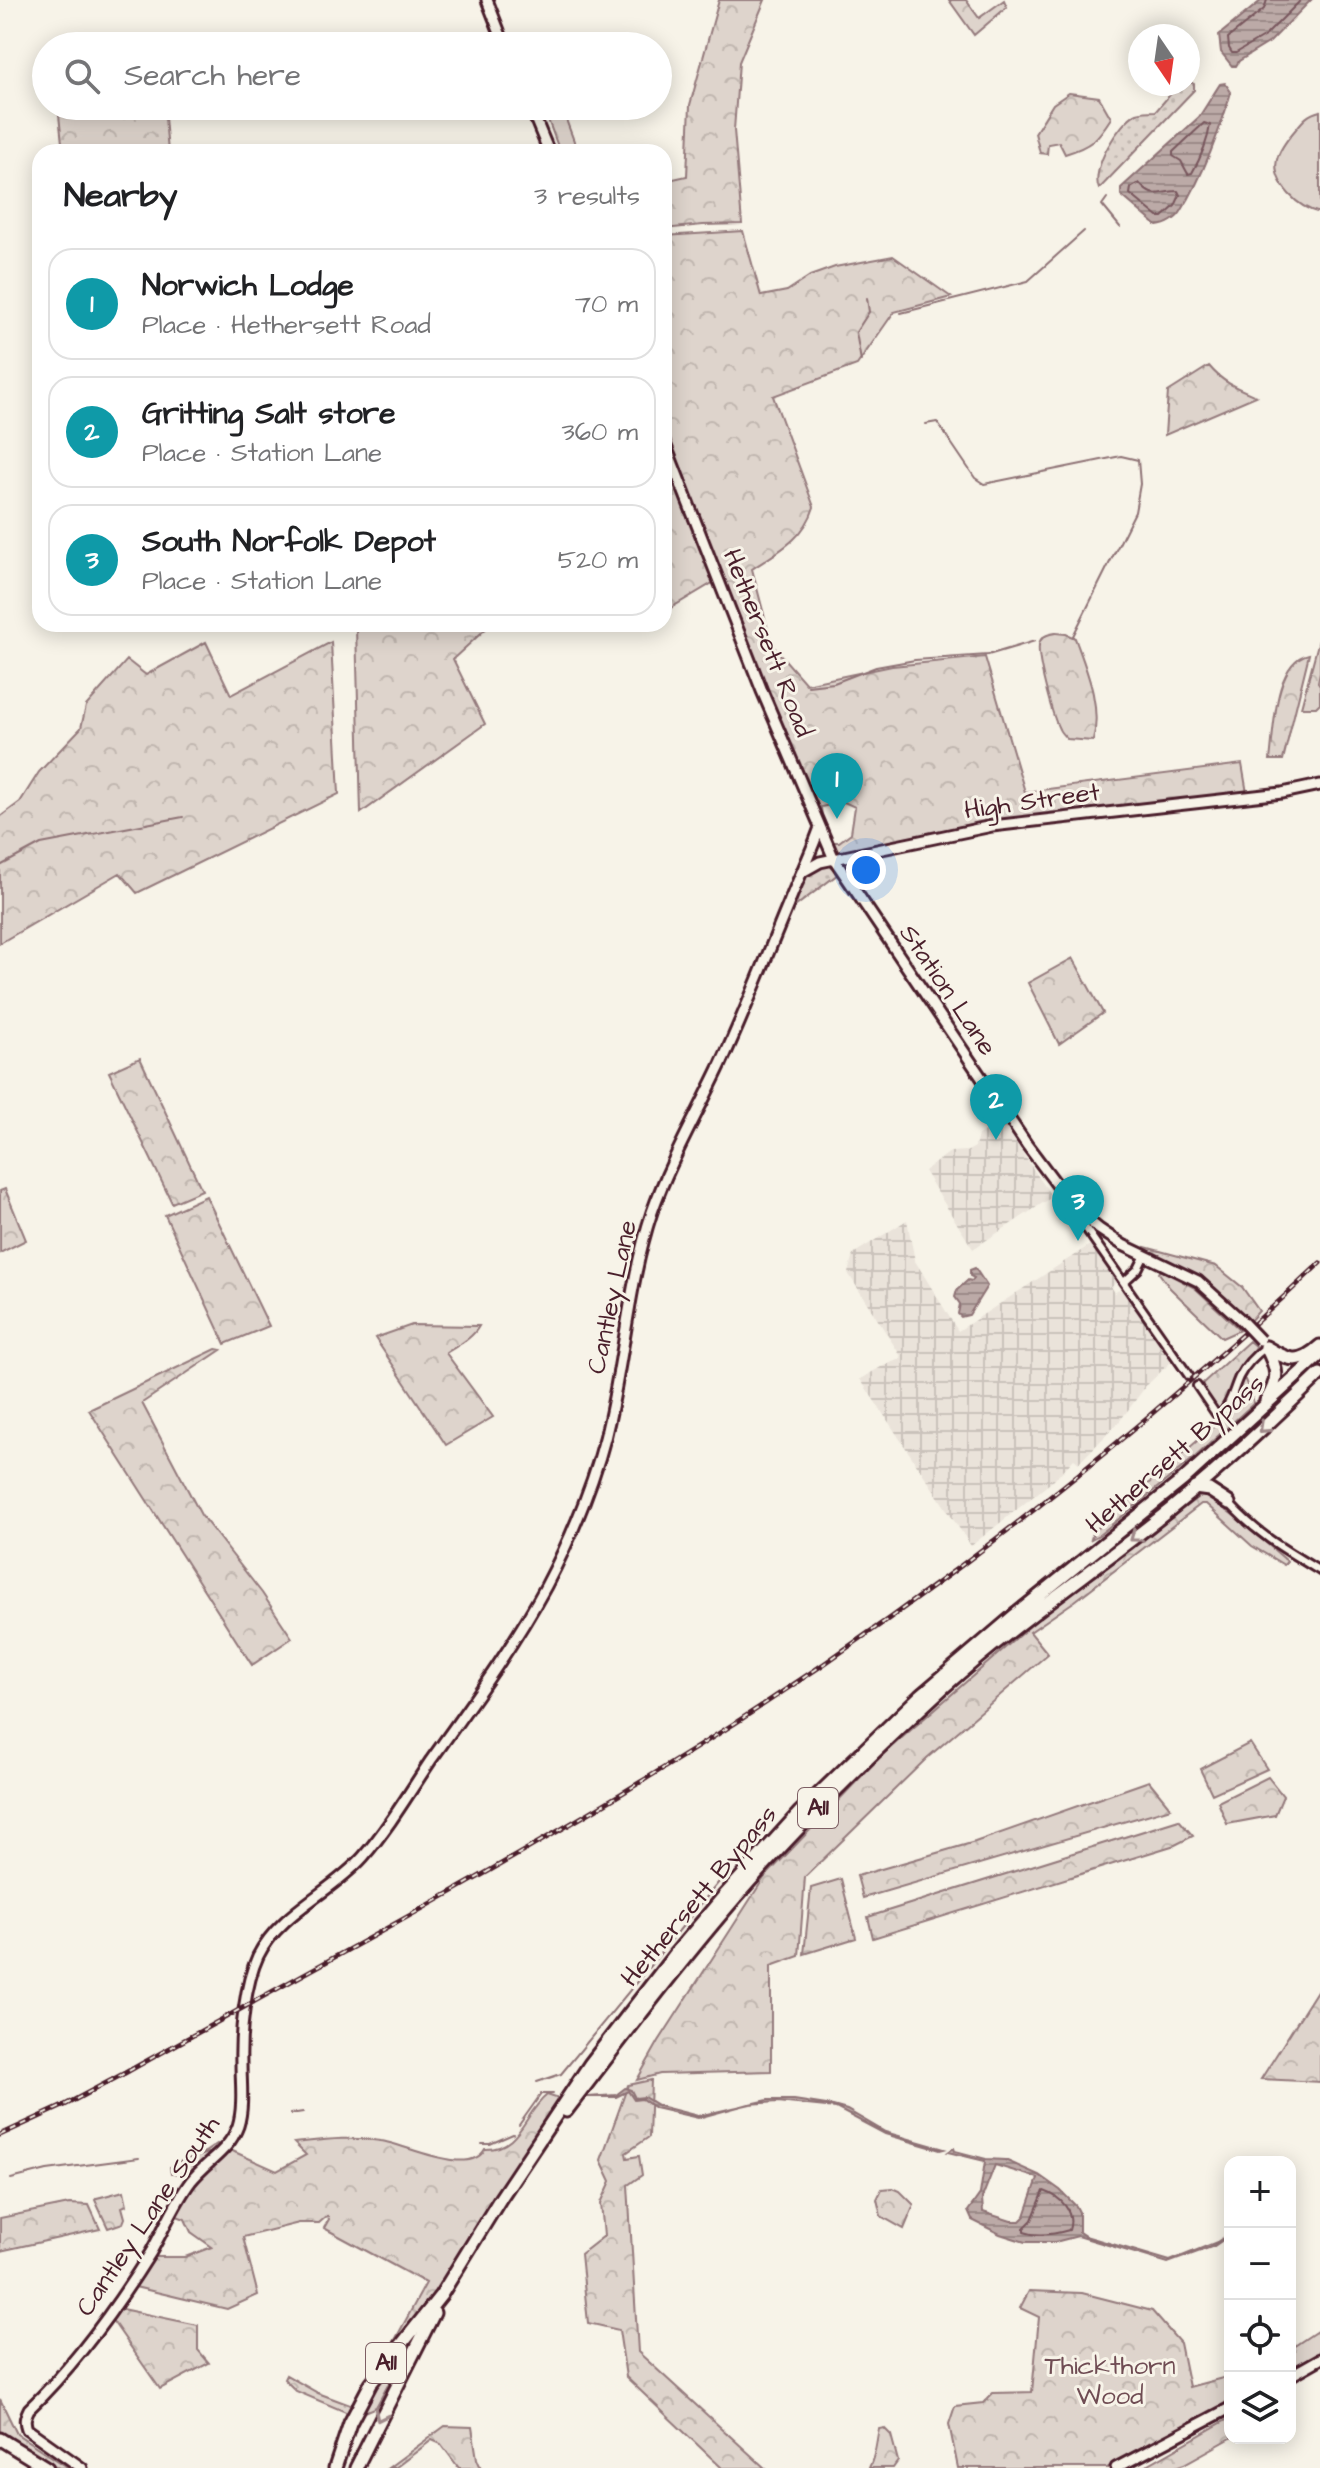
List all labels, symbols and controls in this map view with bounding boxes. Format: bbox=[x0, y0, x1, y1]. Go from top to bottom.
north arrow bbox=[1128, 24, 1200, 96]
search box bbox=[32, 32, 672, 120]
icon: search bbox=[60, 54, 104, 98]
text: Search here bbox=[124, 55, 301, 97]
text: Nearby bbox=[64, 172, 178, 220]
text: 3 results bbox=[534, 178, 640, 214]
text: Norwich Lodge bbox=[142, 265, 354, 307]
text: 1 bbox=[90, 286, 94, 322]
text: 70 m bbox=[575, 286, 638, 322]
text: Place · Hethersett Road bbox=[142, 307, 431, 343]
text: Gritting Salt store bbox=[142, 393, 395, 435]
text: 2 bbox=[85, 414, 99, 450]
text: 360 m bbox=[561, 414, 638, 450]
text: Place · Station Lane bbox=[142, 435, 382, 471]
text: South Norfolk Depot bbox=[142, 521, 436, 563]
text: 3 bbox=[85, 542, 99, 578]
text: 520 m bbox=[558, 542, 638, 578]
street label: Hethersett Road bbox=[714, 544, 822, 742]
text: Place · Station Lane bbox=[142, 563, 382, 599]
pin: 1 bbox=[811, 753, 863, 819]
street label: High Street bbox=[962, 774, 1103, 830]
your location bbox=[846, 850, 886, 890]
street label: Station Lane bbox=[891, 917, 1005, 1063]
pin: 2 bbox=[970, 1074, 1022, 1140]
pin: 3 bbox=[1052, 1175, 1104, 1241]
street label: Cantley Lane bbox=[578, 1217, 648, 1378]
street label: Hethersett Bypass bbox=[1078, 1366, 1274, 1543]
one-way arrow bbox=[1259, 1418, 1273, 1433]
one-way arrow bbox=[1129, 1527, 1144, 1541]
road number: A11 bbox=[798, 1788, 838, 1828]
street label: Hethersett Bypass bbox=[612, 1798, 787, 1996]
street label: Cantley Lane South bbox=[67, 2109, 230, 2324]
map controls bbox=[1224, 2156, 1296, 2444]
button: + bbox=[1224, 2156, 1296, 2228]
button: − bbox=[1224, 2228, 1296, 2300]
button: locate bbox=[1224, 2300, 1296, 2372]
road number: A11 bbox=[366, 2343, 406, 2383]
park label: Thickthorn Wood bbox=[1045, 2348, 1175, 2414]
button: layers bbox=[1224, 2372, 1296, 2444]
one-way arrow bbox=[375, 2408, 390, 2423]

